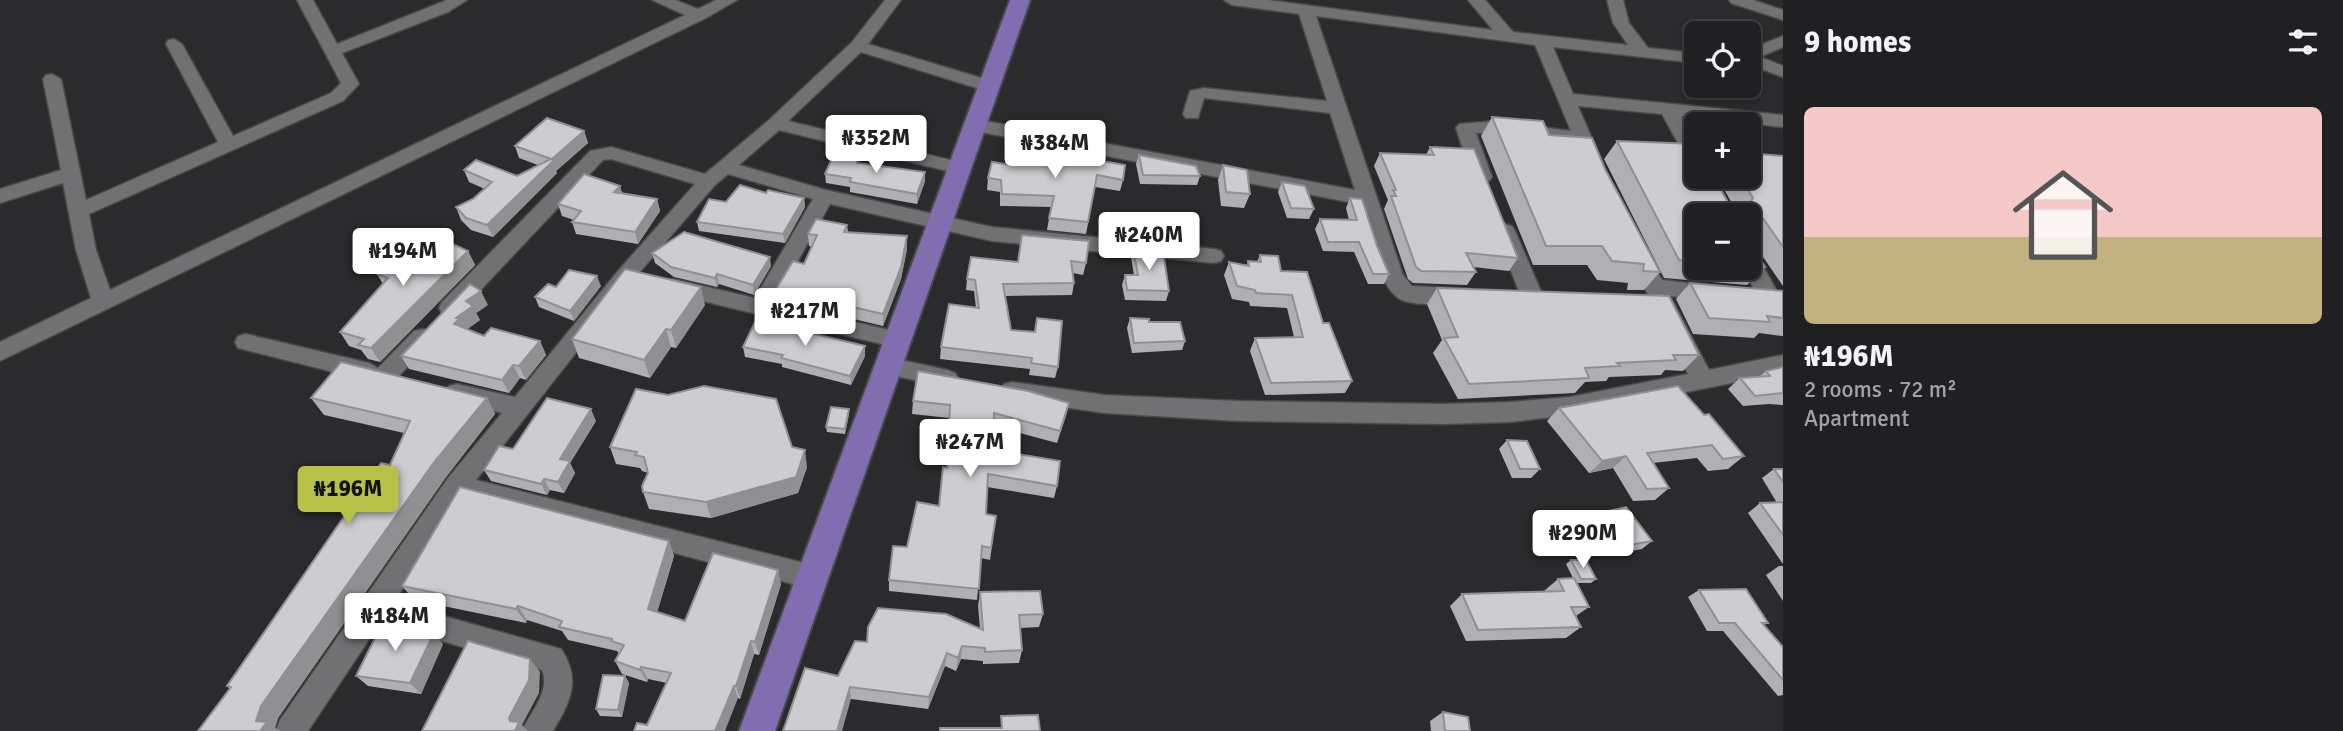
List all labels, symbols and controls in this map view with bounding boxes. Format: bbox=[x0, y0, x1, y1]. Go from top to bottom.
map controls bbox=[1684, 21, 1761, 280]
button: locate bbox=[1684, 21, 1761, 98]
icon: filters bbox=[2284, 23, 2322, 61]
text: 9 homes bbox=[1804, 24, 1911, 61]
button: + bbox=[1684, 112, 1761, 189]
pin: ₦352M bbox=[827, 116, 925, 175]
pin: ₦384M bbox=[1006, 120, 1104, 180]
text: ₦352M bbox=[842, 123, 910, 152]
text: ₦384M bbox=[1021, 128, 1089, 157]
icon: home bbox=[2000, 152, 2126, 278]
button: − bbox=[1684, 203, 1761, 280]
pin: ₦240M bbox=[1100, 212, 1198, 272]
text: ₦240M bbox=[1115, 220, 1183, 249]
pin: ₦194M bbox=[354, 229, 452, 288]
text: ₦194M bbox=[369, 236, 437, 265]
pin: ₦217M bbox=[756, 288, 854, 348]
text: ₦217M bbox=[771, 296, 839, 325]
text: ₦196M bbox=[1804, 338, 1894, 375]
text: 2 rooms · 72 m² bbox=[1804, 375, 1957, 404]
text: Apartment bbox=[1804, 404, 1909, 433]
pin: ₦247M bbox=[921, 420, 1019, 479]
text: ₦247M bbox=[936, 427, 1004, 456]
pin: ₦196M bbox=[299, 466, 397, 526]
text: ₦196M bbox=[314, 474, 382, 503]
pin: ₦290M bbox=[1534, 510, 1632, 570]
text: ₦290M bbox=[1549, 518, 1617, 547]
pin: ₦184M bbox=[346, 594, 444, 653]
text: ₦184M bbox=[361, 601, 429, 630]

